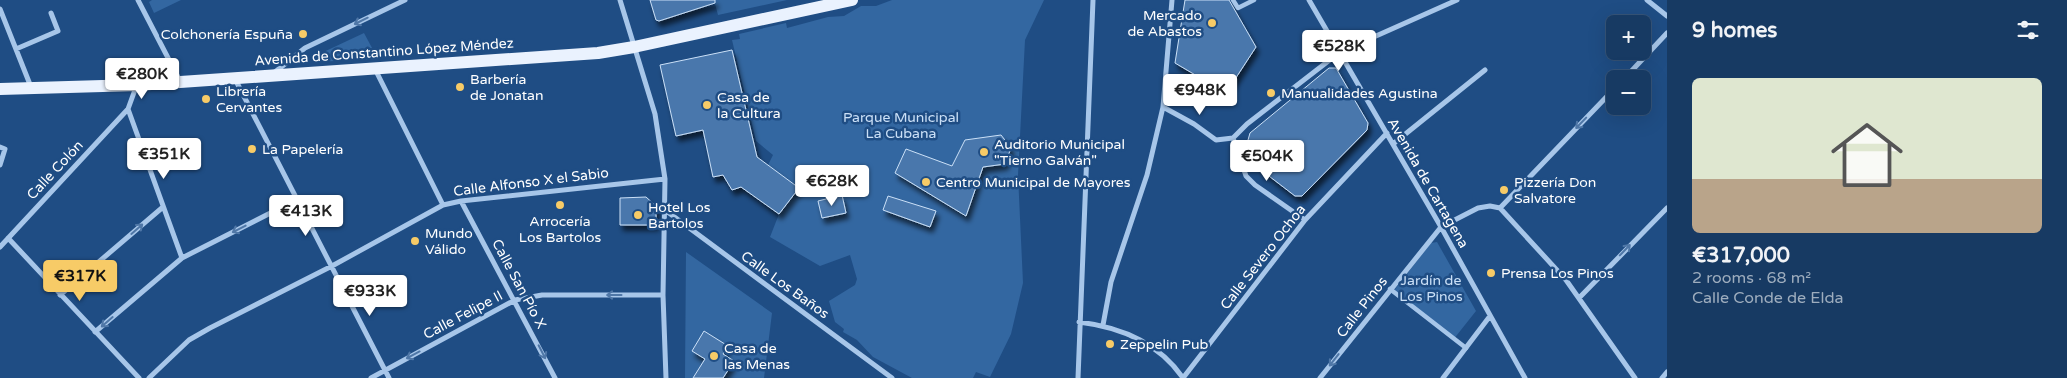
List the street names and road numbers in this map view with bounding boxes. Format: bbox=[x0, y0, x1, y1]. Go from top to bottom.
street label: Avenida de Constantino López Méndez bbox=[254, 34, 514, 70]
street label: Avenida de Cartagena bbox=[1384, 115, 1472, 251]
street label: Calle Colón bbox=[23, 137, 87, 203]
street label: Calle Alfonso X el Sabio bbox=[452, 164, 610, 200]
street label: Calle Severo Ochoa bbox=[1217, 201, 1309, 313]
street label: Calle San Pío X bbox=[488, 236, 550, 332]
street label: Calle Los Baños bbox=[738, 247, 832, 323]
street label: Calle Pinos bbox=[1333, 273, 1391, 341]
street label: Calle Felipe II bbox=[420, 287, 506, 343]

